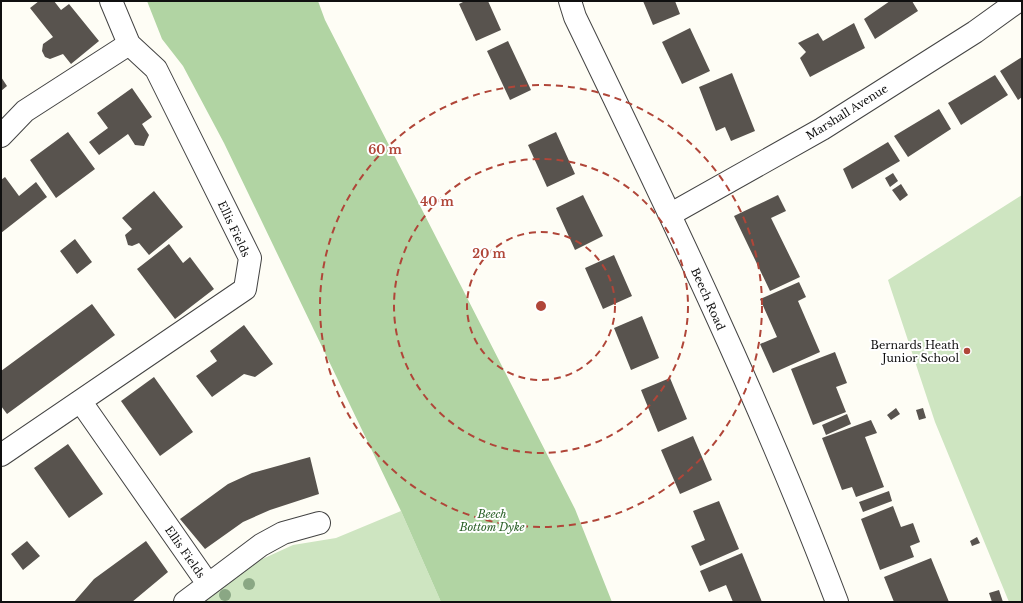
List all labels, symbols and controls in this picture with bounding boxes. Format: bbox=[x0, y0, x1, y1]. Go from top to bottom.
street label: Marshall Avenue bbox=[804, 81, 890, 143]
text: 60 m bbox=[368, 142, 403, 157]
text: 40 m bbox=[420, 194, 454, 209]
street label: Ellis Fields bbox=[215, 199, 253, 259]
text: 20 m bbox=[472, 246, 506, 261]
street label: Beech Road bbox=[688, 266, 728, 333]
centre of rings bbox=[534, 299, 548, 313]
place label: Bernards Heath Junior School bbox=[871, 338, 959, 365]
marker: Bernards Heath Junior School bbox=[962, 346, 972, 356]
park label: Beech Bottom Dyke bbox=[458, 507, 525, 534]
street label: Ellis Fields bbox=[162, 523, 208, 581]

